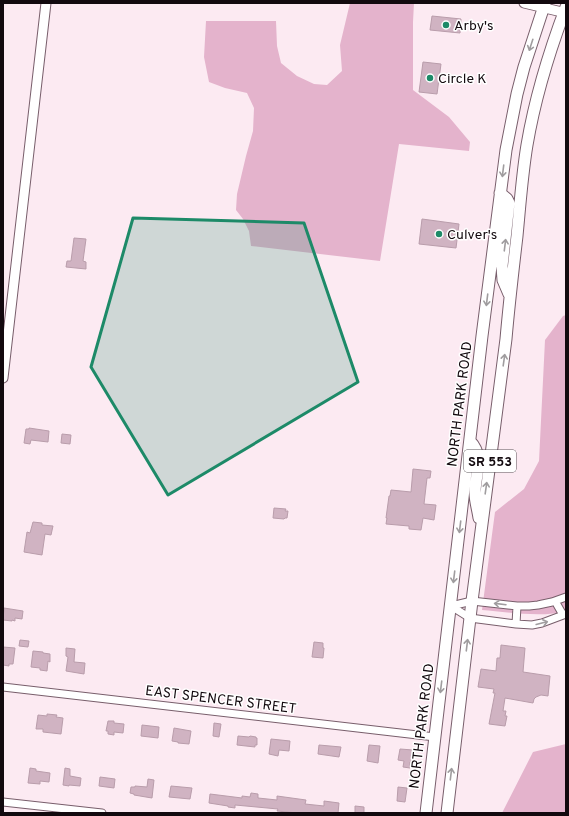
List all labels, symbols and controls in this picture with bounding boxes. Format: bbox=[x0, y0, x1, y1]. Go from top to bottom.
place label: Arby's bbox=[454, 18, 494, 35]
marker: Arby's bbox=[441, 20, 451, 30]
one-way arrow bbox=[527, 38, 534, 51]
place label: Circle K bbox=[438, 71, 486, 88]
marker: Circle K bbox=[425, 73, 435, 83]
one-way arrow bbox=[499, 164, 507, 177]
place label: Culver's bbox=[447, 227, 497, 244]
marker: Culver's bbox=[434, 229, 444, 239]
one-way arrow bbox=[501, 239, 508, 252]
one-way arrow bbox=[483, 293, 491, 306]
street label: NORTH PARK ROAD bbox=[444, 340, 477, 468]
one-way arrow bbox=[500, 353, 507, 366]
road number: SR 553 bbox=[464, 450, 516, 472]
one-way arrow bbox=[483, 482, 490, 495]
one-way arrow bbox=[456, 520, 464, 533]
one-way arrow bbox=[450, 570, 458, 583]
one-way arrow bbox=[494, 600, 507, 608]
one-way arrow bbox=[535, 618, 548, 626]
one-way arrow bbox=[463, 639, 470, 652]
street label: NORTH PARK ROAD bbox=[406, 662, 439, 790]
one-way arrow bbox=[437, 680, 445, 693]
street label: EAST SPENCER STREET bbox=[144, 683, 297, 718]
one-way arrow bbox=[448, 768, 455, 781]

